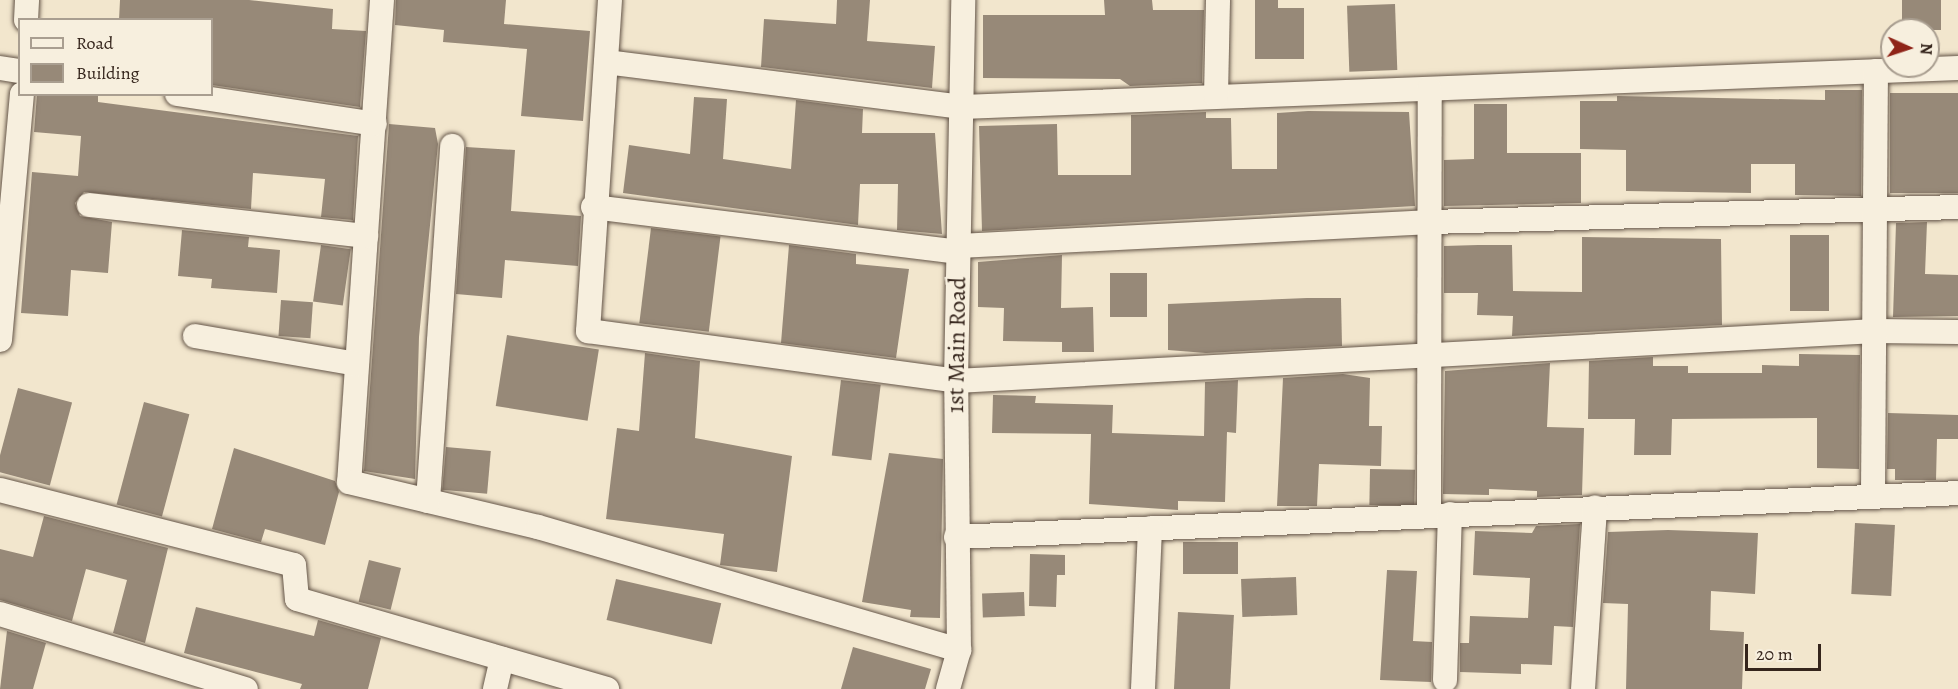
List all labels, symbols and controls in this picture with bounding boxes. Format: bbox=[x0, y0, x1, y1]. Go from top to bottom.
legend bbox=[18, 18, 213, 96]
north arrow bbox=[1880, 18, 1940, 78]
text: Road bbox=[76, 31, 113, 55]
text: N bbox=[1915, 42, 1937, 55]
text: Building bbox=[76, 61, 140, 85]
street label: 1st Main Road bbox=[941, 277, 973, 413]
scale bar bbox=[1748, 632, 1824, 670]
text: 20 m bbox=[1756, 642, 1793, 666]

